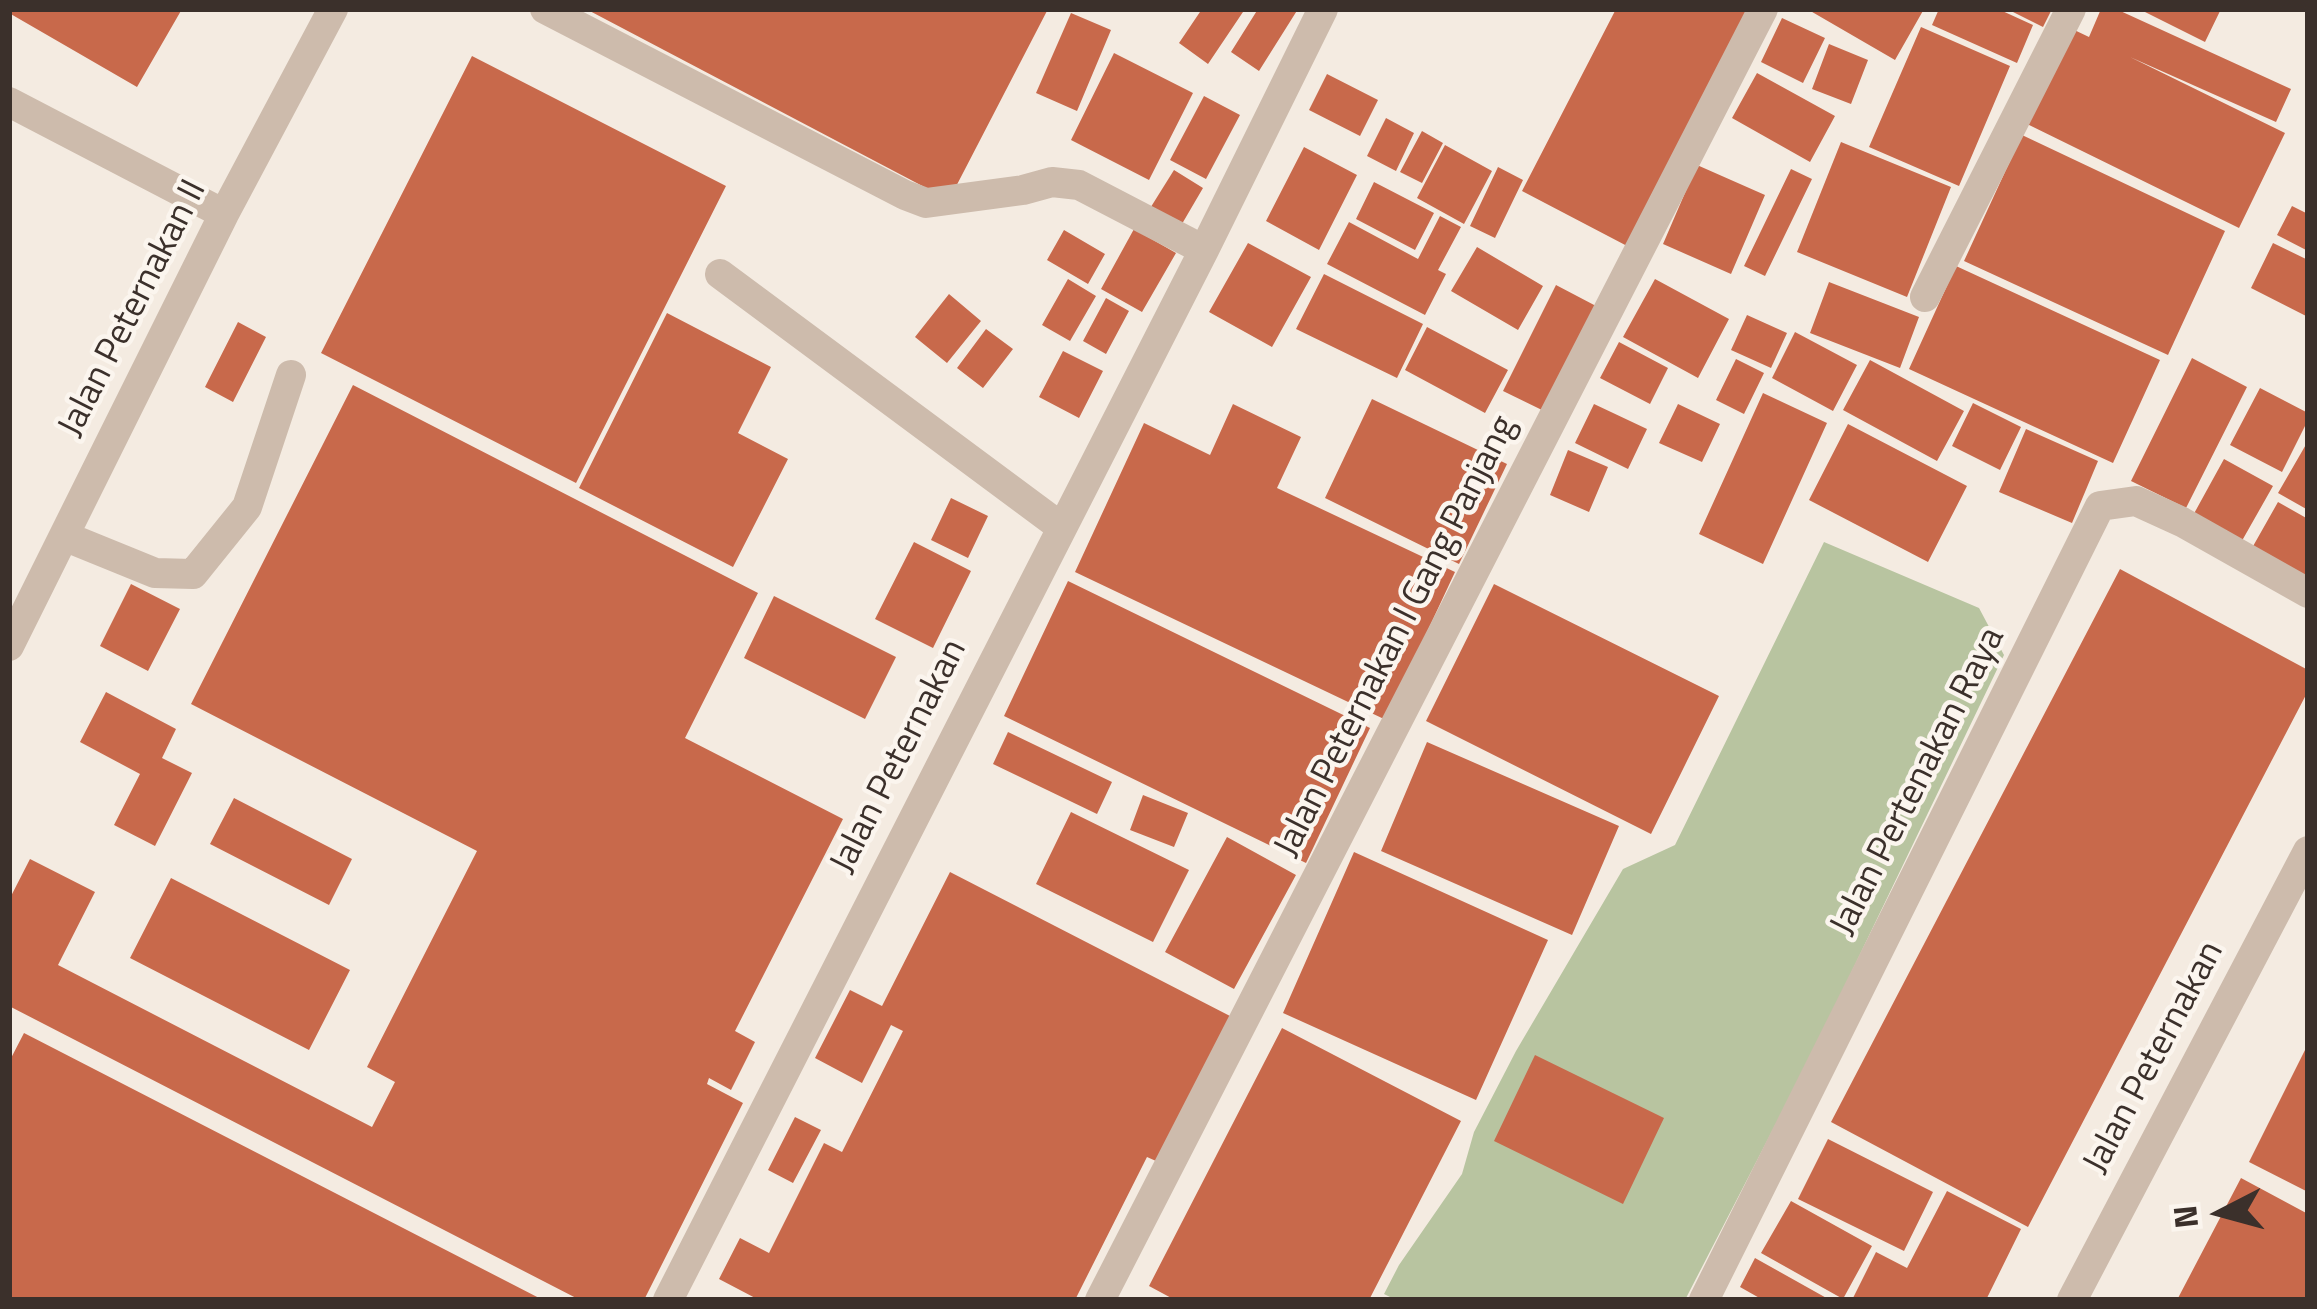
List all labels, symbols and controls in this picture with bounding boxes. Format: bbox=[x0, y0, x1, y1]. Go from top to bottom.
street label: Jalan Peternakan II bbox=[51, 174, 217, 444]
street label: Jalan Peternakan I Gang Panjang bbox=[1267, 409, 1527, 865]
street label: Jalan Pertenakan Raya bbox=[1823, 621, 2015, 943]
street label: Jalan Peternakan bbox=[823, 633, 977, 881]
street label: Jalan Peternakan bbox=[2076, 935, 2234, 1181]
north arrow bbox=[2161, 1153, 2281, 1273]
text: N bbox=[2159, 1203, 2211, 1231]

